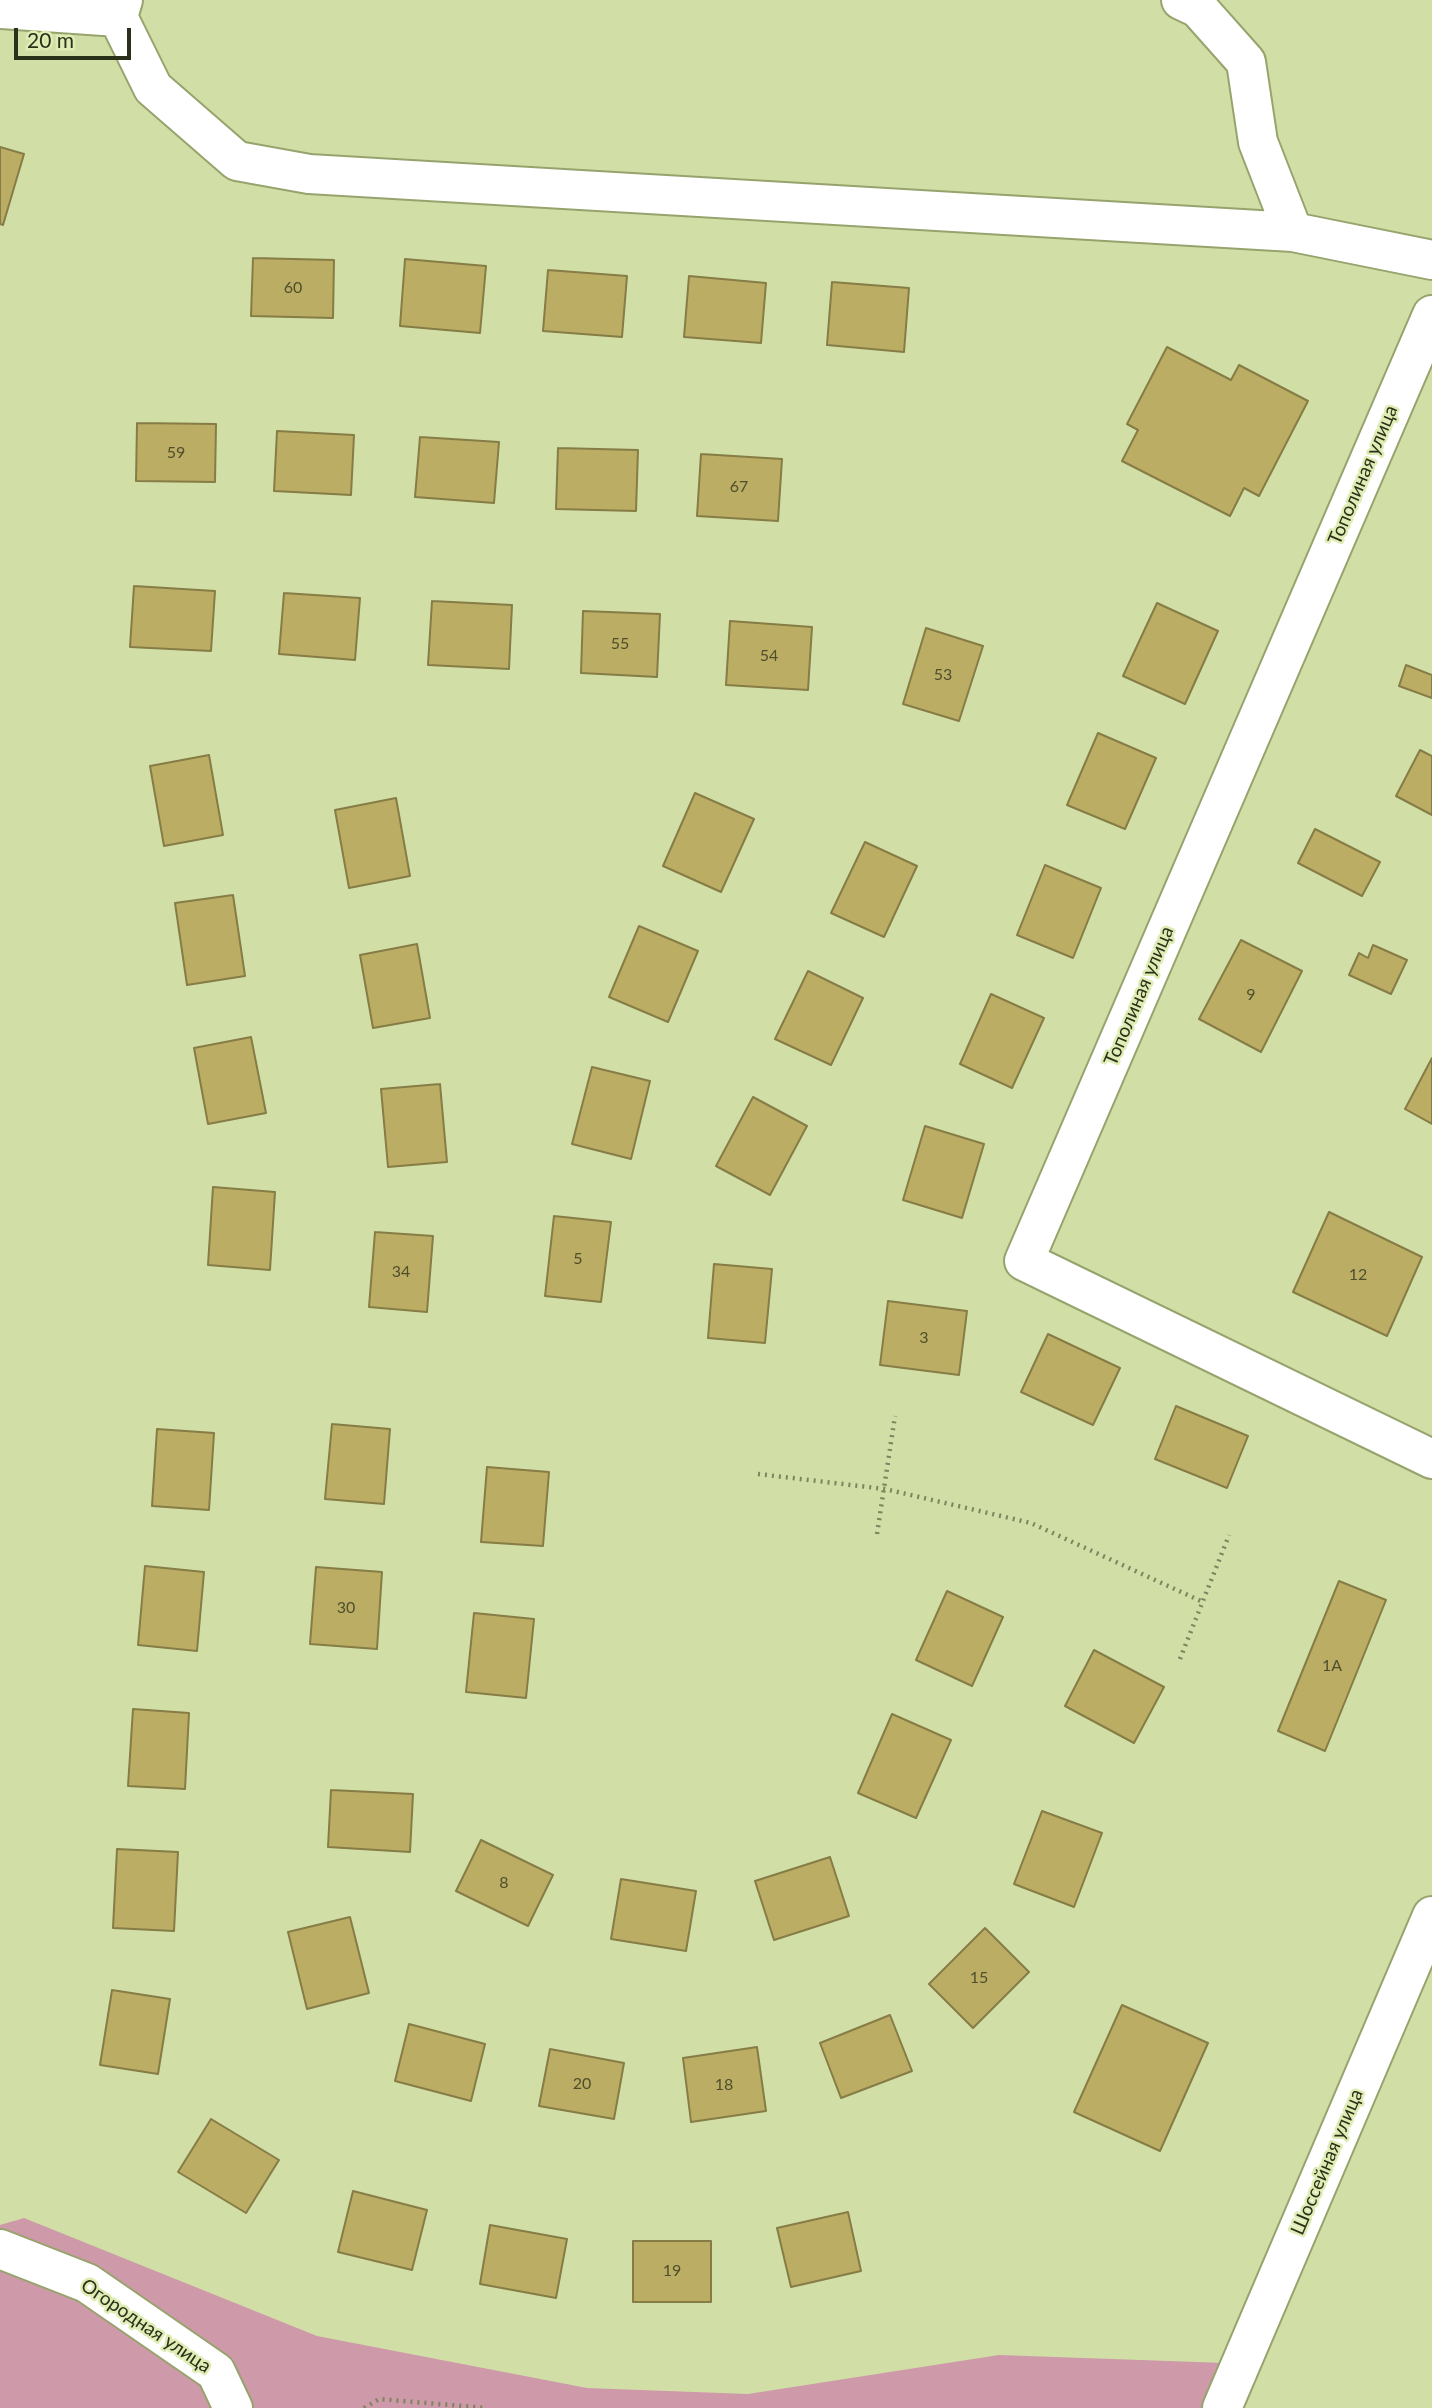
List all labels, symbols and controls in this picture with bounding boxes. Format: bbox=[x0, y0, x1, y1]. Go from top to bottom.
scale bar bbox=[18, 14, 135, 58]
text: 20 m bbox=[27, 27, 74, 52]
house number: 60 bbox=[284, 278, 302, 298]
street label: Тополиная улица bbox=[1323, 402, 1403, 548]
house number: 59 bbox=[167, 443, 185, 463]
house number: 67 bbox=[730, 477, 748, 497]
house number: 55 bbox=[611, 634, 629, 654]
house number: 54 bbox=[760, 646, 778, 666]
house number: 53 bbox=[934, 665, 952, 685]
street label: Тополиная улица bbox=[1099, 923, 1179, 1069]
house number: 9 bbox=[1246, 985, 1256, 1005]
house number: 5 bbox=[573, 1249, 583, 1269]
house number: 34 bbox=[392, 1262, 410, 1282]
house number: 12 bbox=[1349, 1265, 1367, 1285]
house number: 3 bbox=[919, 1328, 929, 1348]
house number: 30 bbox=[337, 1598, 355, 1618]
house number: 1А bbox=[1322, 1656, 1342, 1676]
house number: 8 bbox=[499, 1873, 509, 1893]
house number: 15 bbox=[970, 1968, 988, 1988]
house number: 20 bbox=[573, 2074, 591, 2094]
house number: 18 bbox=[715, 2075, 733, 2095]
street label: Шоссейная улица bbox=[1286, 2086, 1368, 2238]
house number: 19 bbox=[663, 2261, 681, 2281]
street label: Огородная улица bbox=[77, 2274, 215, 2378]

